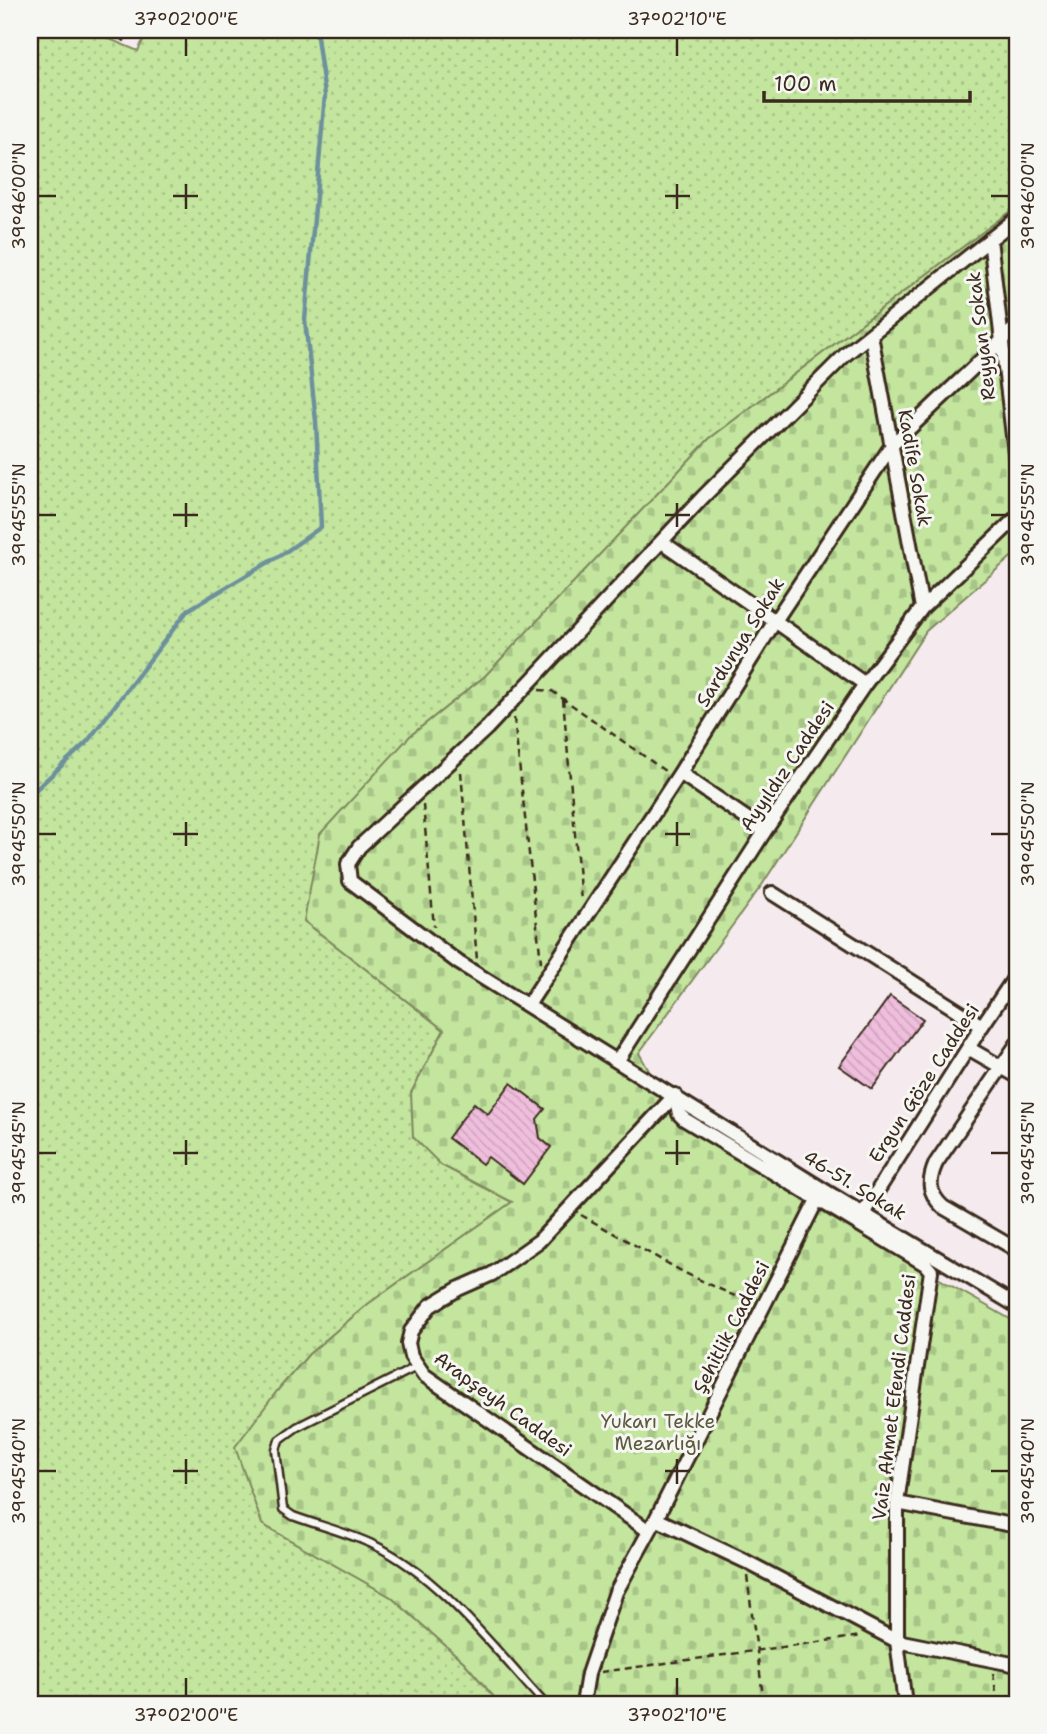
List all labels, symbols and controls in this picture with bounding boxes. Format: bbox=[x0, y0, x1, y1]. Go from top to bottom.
text: 37°02'00"E bbox=[134, 7, 238, 31]
text: 37°02'10"E bbox=[627, 7, 727, 31]
scale bar bbox=[764, 60, 970, 104]
text: 100 m bbox=[774, 70, 837, 98]
text: 39°46'00"N bbox=[7, 142, 31, 250]
text: 39°46'00"N bbox=[1016, 142, 1040, 250]
street label: Reyyan Sokak bbox=[961, 270, 1001, 402]
street label: Kadife Sokak bbox=[892, 407, 938, 529]
text: 39°45'55"N bbox=[7, 463, 31, 567]
text: 39°45'55"N bbox=[1016, 463, 1040, 567]
street label: Sardunya Sokak bbox=[690, 573, 790, 711]
street label: Ayyıldız Caddesi bbox=[734, 696, 840, 836]
text: 39°45'50"N bbox=[7, 781, 31, 887]
text: 39°45'50"N bbox=[1016, 781, 1040, 887]
street label: Ergun Göze Caddesi bbox=[863, 999, 985, 1167]
text: 39°45'45"N bbox=[7, 1101, 31, 1205]
text: 39°45'45"N bbox=[1016, 1101, 1040, 1205]
street label: 46-51. Sokak bbox=[799, 1144, 911, 1226]
street label: Şehitlik Caddesi bbox=[687, 1256, 775, 1398]
street label: Vaiz Ahmet Efendi Caddesi bbox=[866, 1272, 922, 1522]
street label: Arapşeyh Caddesi bbox=[429, 1346, 577, 1462]
park label: Yukarı Tekke Mezarlığı bbox=[601, 1409, 715, 1456]
text: 39°45'40"N bbox=[7, 1418, 31, 1524]
text: 39°45'40"N bbox=[1016, 1418, 1040, 1524]
text: 37°02'00"E bbox=[134, 1703, 238, 1727]
text: 37°02'10"E bbox=[627, 1703, 727, 1727]

